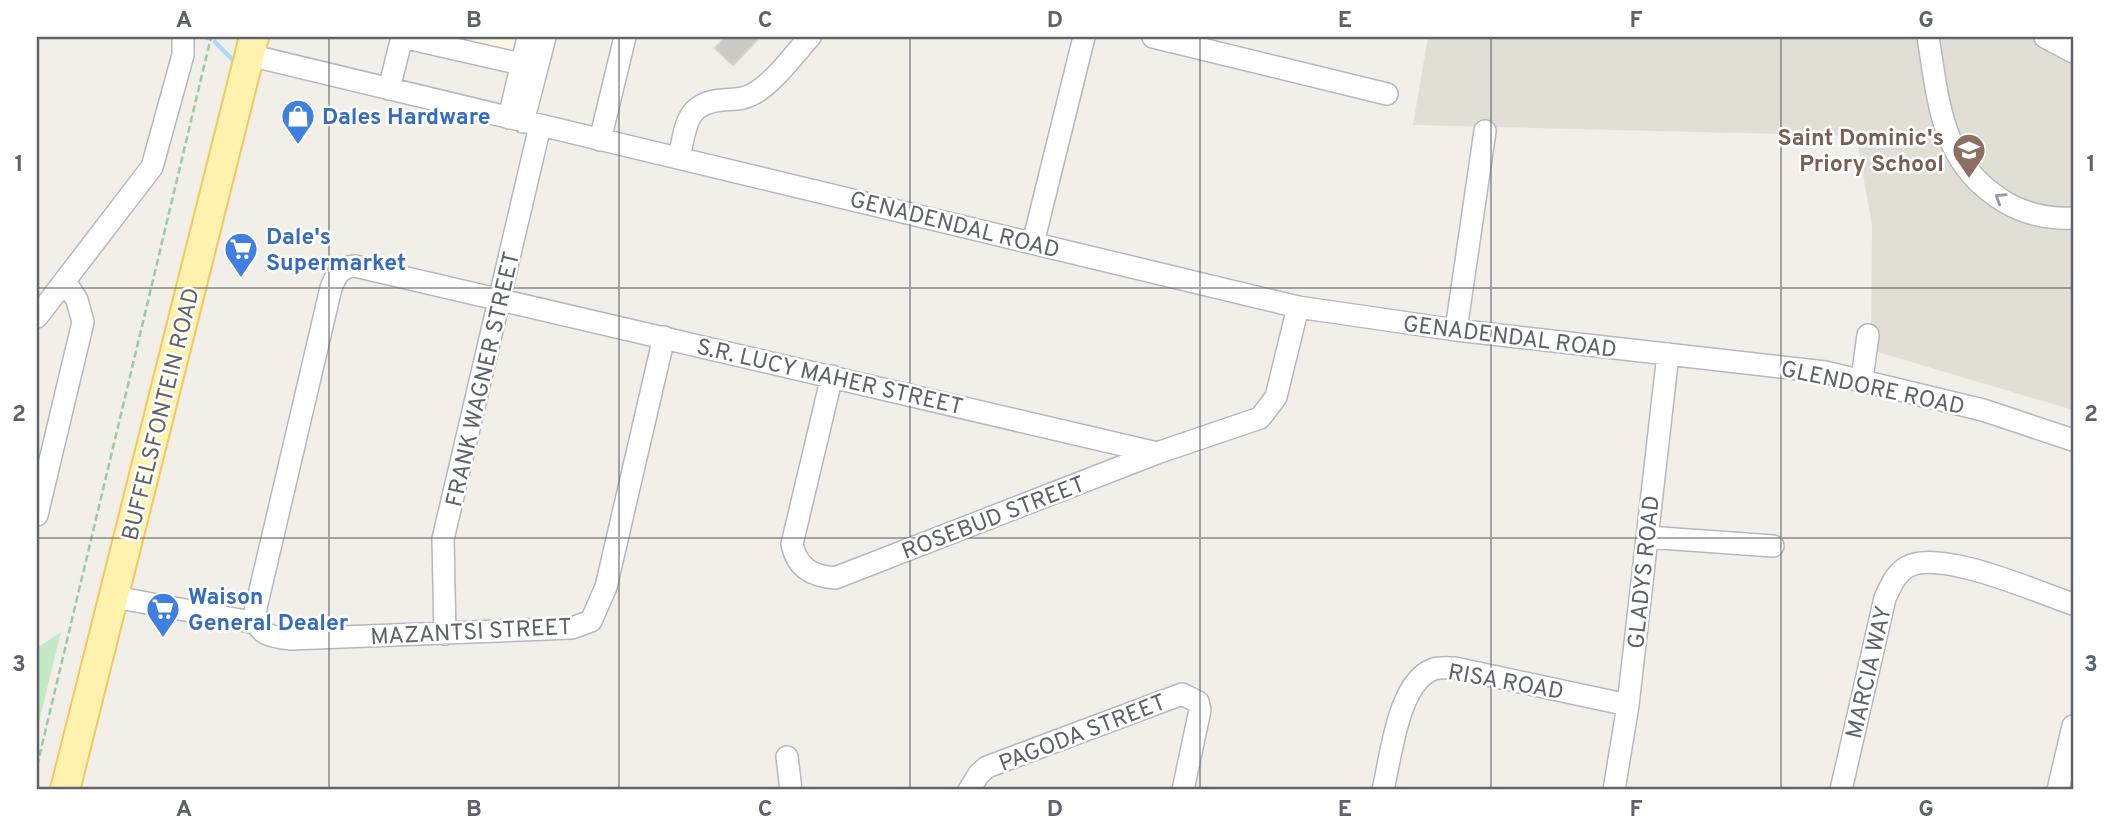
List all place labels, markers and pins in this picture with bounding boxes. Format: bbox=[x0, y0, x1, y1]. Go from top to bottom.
shop icon: Dales Hardware bbox=[279, 97, 317, 146]
place label: Dales Hardware bbox=[322, 104, 491, 133]
place label: Saint Dominic's Priory School bbox=[1778, 125, 1944, 180]
school or university icon: Saint Dominic's Priory School bbox=[1950, 131, 1988, 180]
place label: Dale's Supermarket bbox=[266, 224, 406, 279]
supermarket icon: Dale's Supermarket bbox=[222, 230, 260, 279]
place label: Waison General Dealer bbox=[188, 584, 349, 639]
supermarket icon: Waison General Dealer bbox=[144, 590, 182, 639]

